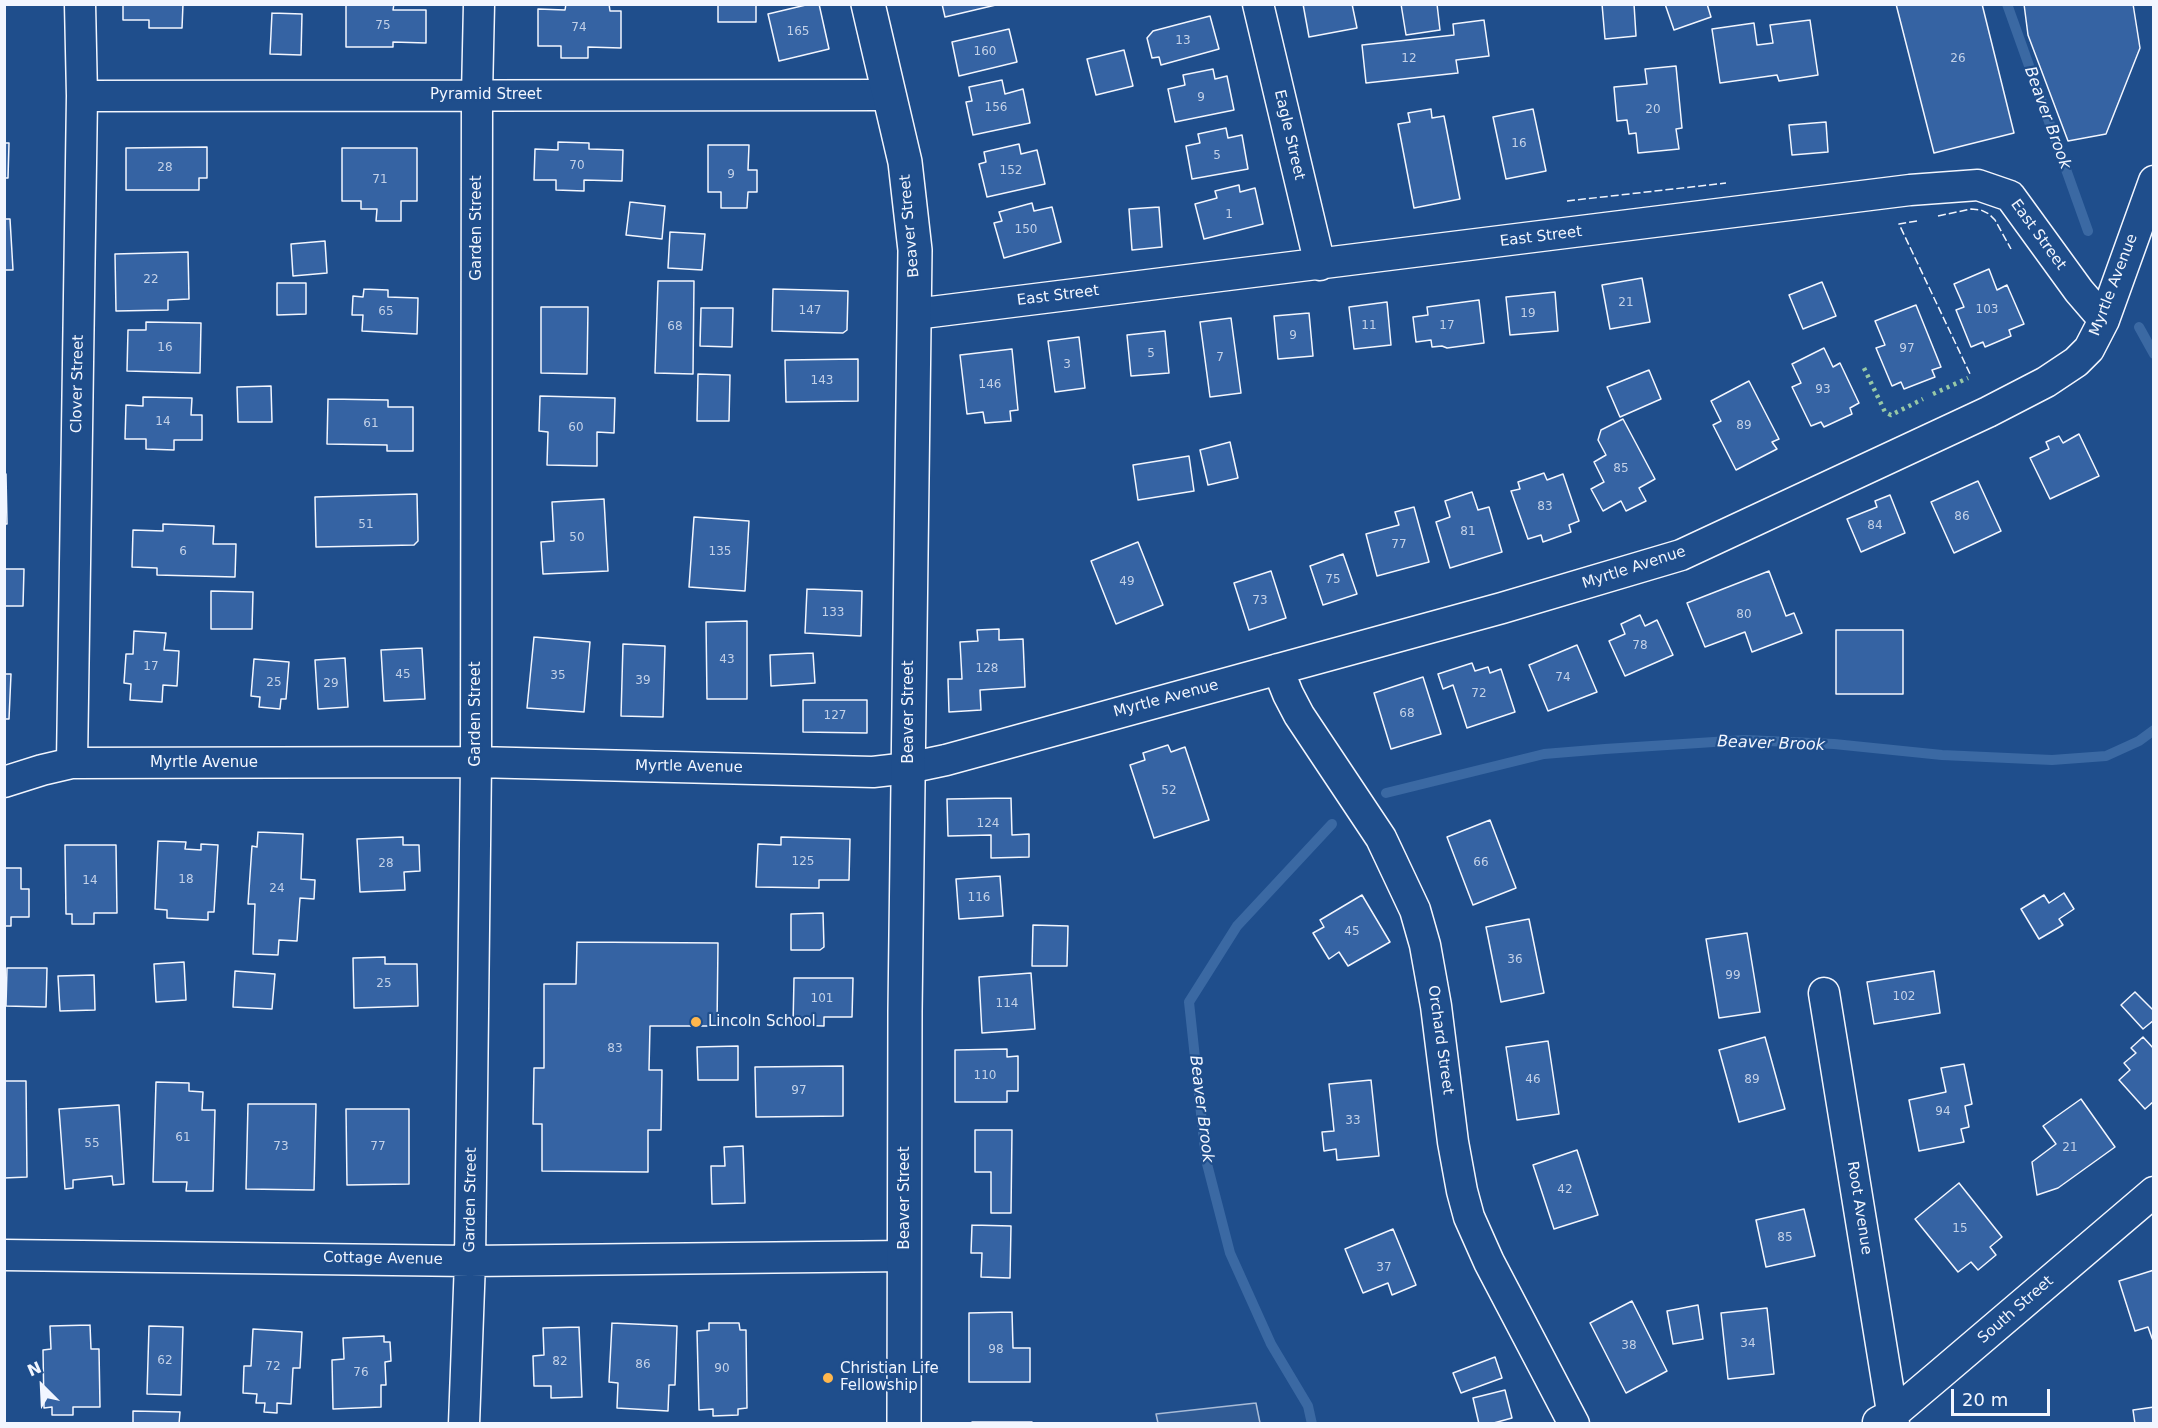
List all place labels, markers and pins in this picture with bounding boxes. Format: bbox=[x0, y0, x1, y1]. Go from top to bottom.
place label: Lincoln School bbox=[708, 1013, 816, 1031]
marker: Lincoln School bbox=[689, 1015, 703, 1029]
place label: Christian Life Fellowship bbox=[840, 1360, 939, 1395]
marker: Christian Life Fellowship bbox=[821, 1371, 835, 1385]

